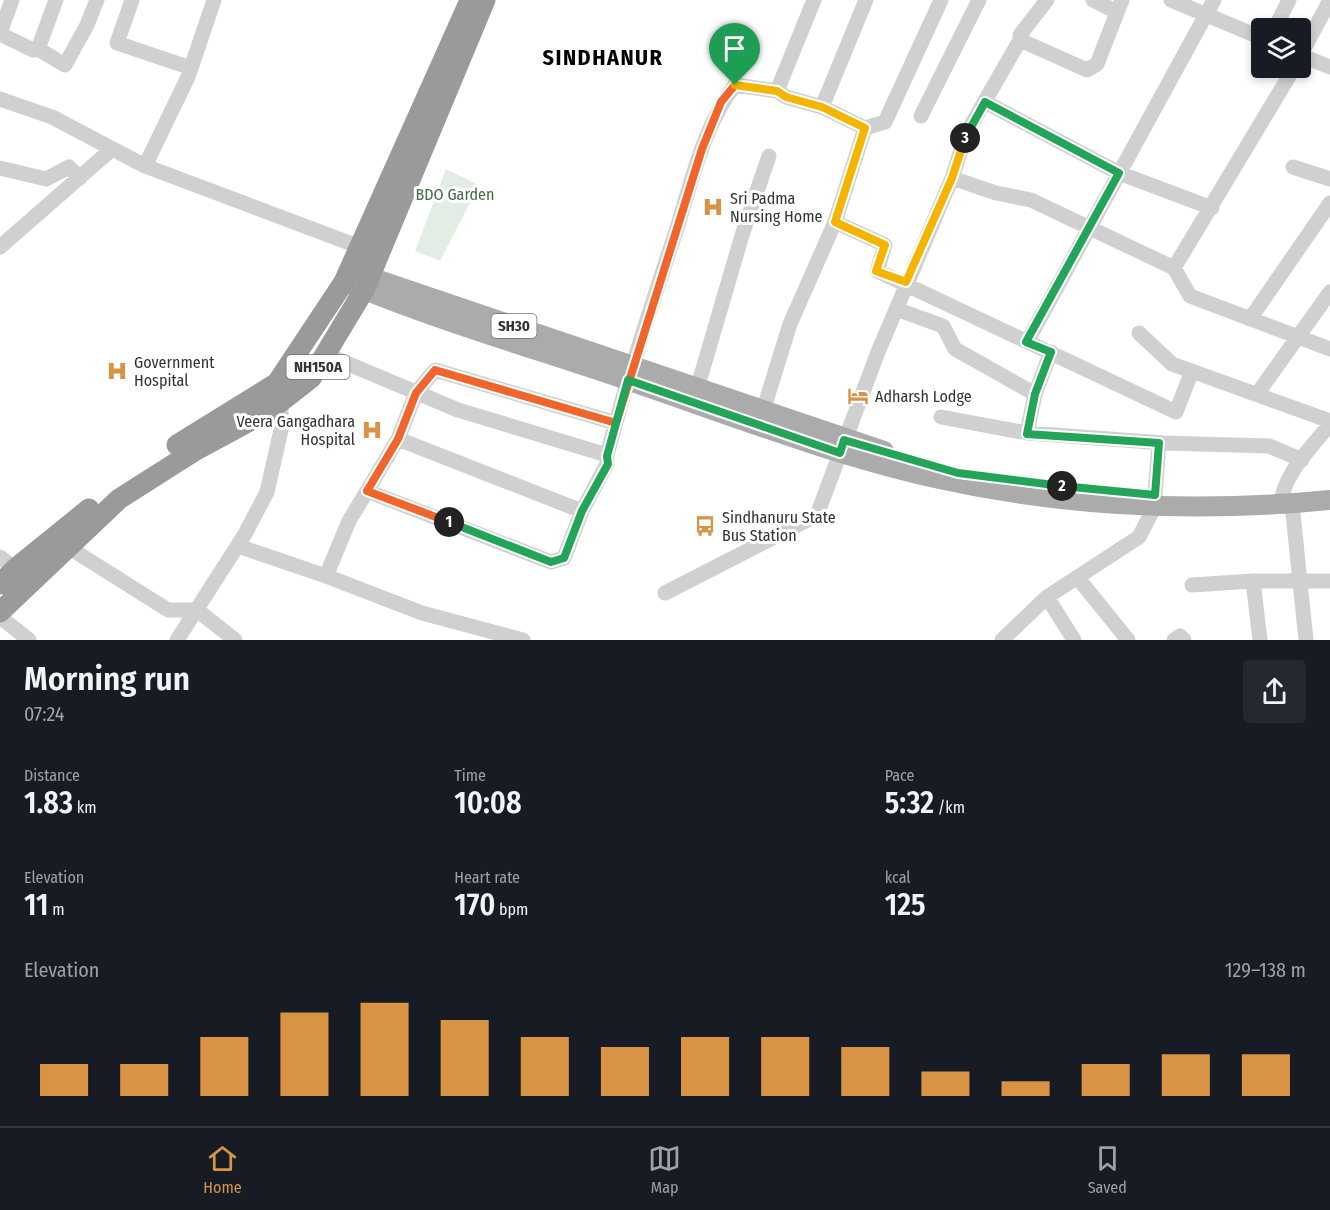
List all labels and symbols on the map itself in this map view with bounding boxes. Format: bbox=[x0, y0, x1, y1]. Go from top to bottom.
pin bbox=[709, 23, 760, 85]
district label: SINDHANUR bbox=[543, 44, 663, 71]
pin: 3 bbox=[950, 123, 980, 153]
park label: BDO Garden bbox=[416, 185, 494, 204]
place label: Sri Padma Nursing Home bbox=[730, 189, 822, 226]
hospital icon: Sri Padma Nursing Home bbox=[701, 195, 725, 219]
road number: SH30 bbox=[492, 314, 536, 338]
place label: Government Hospital bbox=[134, 353, 215, 390]
road number: NH150A bbox=[286, 355, 350, 379]
hospital icon: Government Hospital bbox=[105, 359, 129, 383]
hotel icon: Adharsh Lodge bbox=[846, 384, 870, 408]
place label: Adharsh Lodge bbox=[875, 387, 972, 406]
place label: Veera Gangadhara Hospital bbox=[236, 412, 355, 449]
hospital icon: Veera Gangadhara Hospital bbox=[360, 418, 384, 442]
pin: 2 bbox=[1047, 471, 1077, 501]
pin: 1 bbox=[434, 507, 464, 537]
place label: Sindhanuru State Bus Station bbox=[722, 508, 836, 545]
bus stop icon: Sindhanuru State Bus Station bbox=[693, 514, 717, 538]

